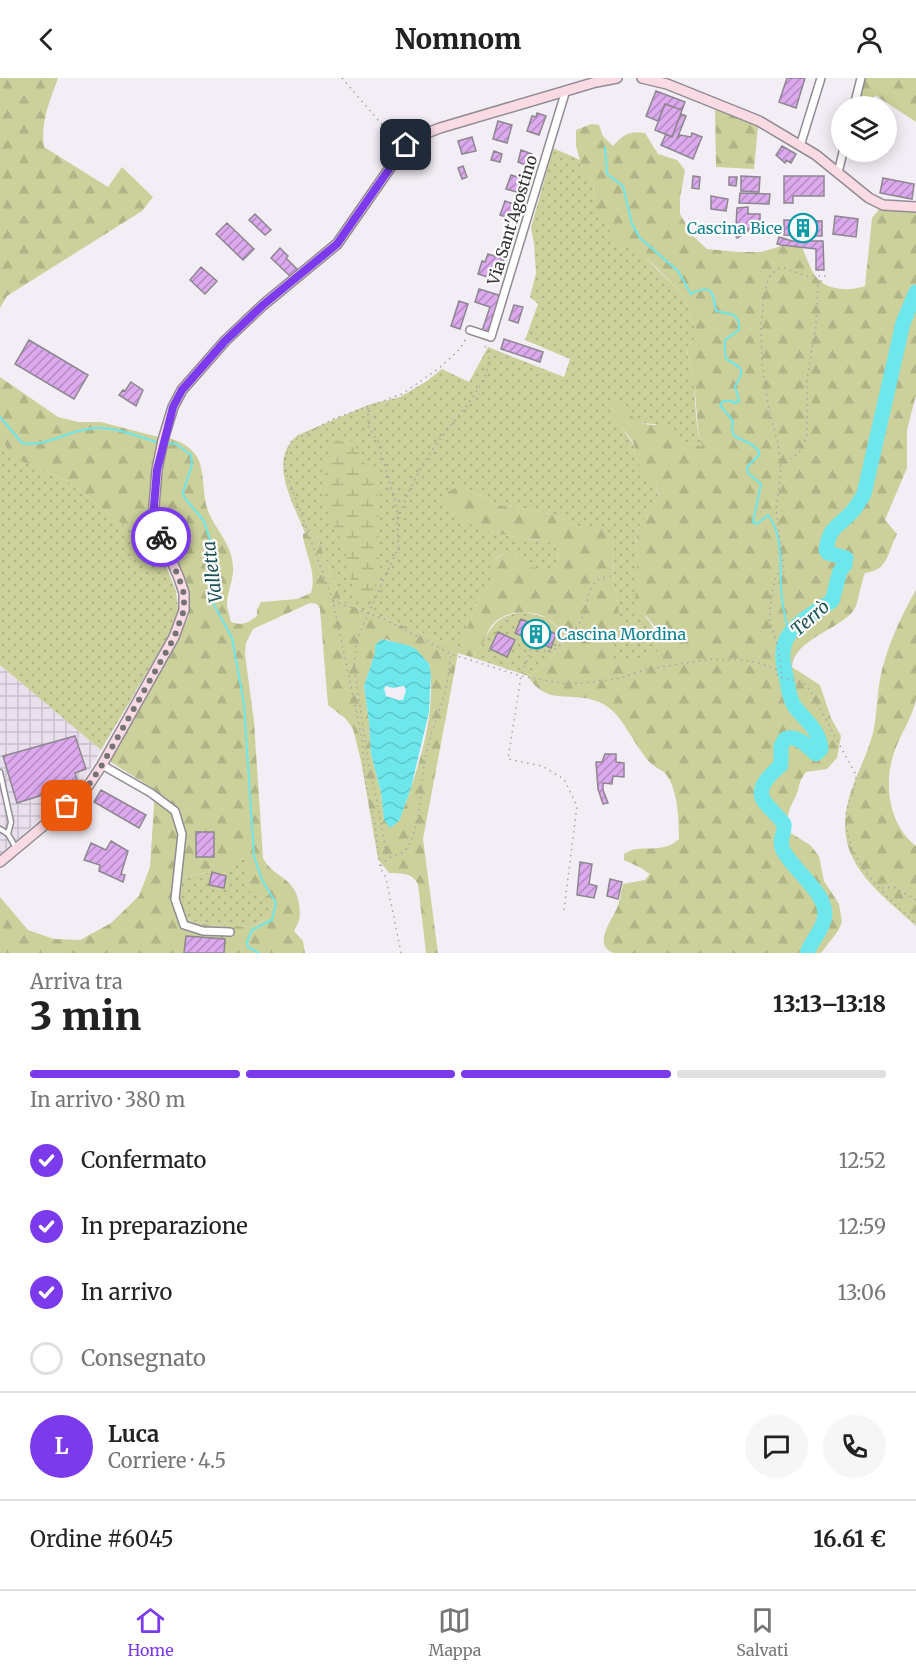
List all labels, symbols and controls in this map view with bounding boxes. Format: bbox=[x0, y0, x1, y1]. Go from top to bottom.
text: Nomnom bbox=[395, 22, 521, 56]
icon: back bbox=[30, 23, 63, 56]
icon: person bbox=[853, 23, 886, 56]
map controls bbox=[831, 96, 897, 162]
button: layers bbox=[831, 96, 897, 162]
pin bbox=[380, 119, 431, 170]
icon: home bbox=[389, 128, 422, 161]
street label: Via Sant'Agostino bbox=[482, 153, 541, 288]
building icon: Cascina Bice bbox=[787, 212, 819, 244]
place label: Cascina Bice bbox=[687, 218, 782, 238]
courier bbox=[131, 507, 191, 567]
icon: bike bbox=[145, 521, 178, 554]
water label: Valletta bbox=[197, 540, 227, 604]
water label: Terrò bbox=[786, 595, 834, 641]
building icon: Cascina Mordina bbox=[520, 618, 552, 650]
place label: Cascina Mordina bbox=[557, 624, 686, 644]
pin bbox=[41, 780, 92, 831]
icon: bag bbox=[50, 789, 83, 822]
text: Arriva tra bbox=[30, 969, 123, 994]
text: 13:13–13:18 bbox=[773, 990, 886, 1018]
text: 3 min bbox=[30, 992, 141, 1041]
text: In arrivo · 380 m bbox=[30, 1087, 185, 1112]
icon: check bbox=[30, 1144, 63, 1177]
text: Confermato bbox=[81, 1146, 206, 1174]
text: 12:52 bbox=[839, 1148, 886, 1173]
icon: check bbox=[30, 1210, 63, 1243]
text: In preparazione bbox=[81, 1212, 248, 1240]
text: 12:59 bbox=[838, 1214, 886, 1239]
icon: check bbox=[30, 1276, 63, 1309]
text: In arrivo bbox=[81, 1278, 172, 1306]
text: 13:06 bbox=[837, 1280, 886, 1305]
text: Consegnato bbox=[81, 1344, 206, 1372]
button: chat bbox=[745, 1415, 808, 1478]
button: phone bbox=[823, 1415, 886, 1478]
text: Luca bbox=[108, 1420, 159, 1448]
text: L bbox=[55, 1432, 69, 1460]
text: Corriere · 4.5 bbox=[108, 1448, 226, 1473]
text: Ordine #6045 bbox=[30, 1525, 174, 1553]
text: 16.61 € bbox=[814, 1525, 886, 1553]
tab: Home bbox=[127, 1604, 174, 1660]
tab: Mappa bbox=[429, 1604, 481, 1660]
tab: Salvati bbox=[736, 1604, 789, 1660]

